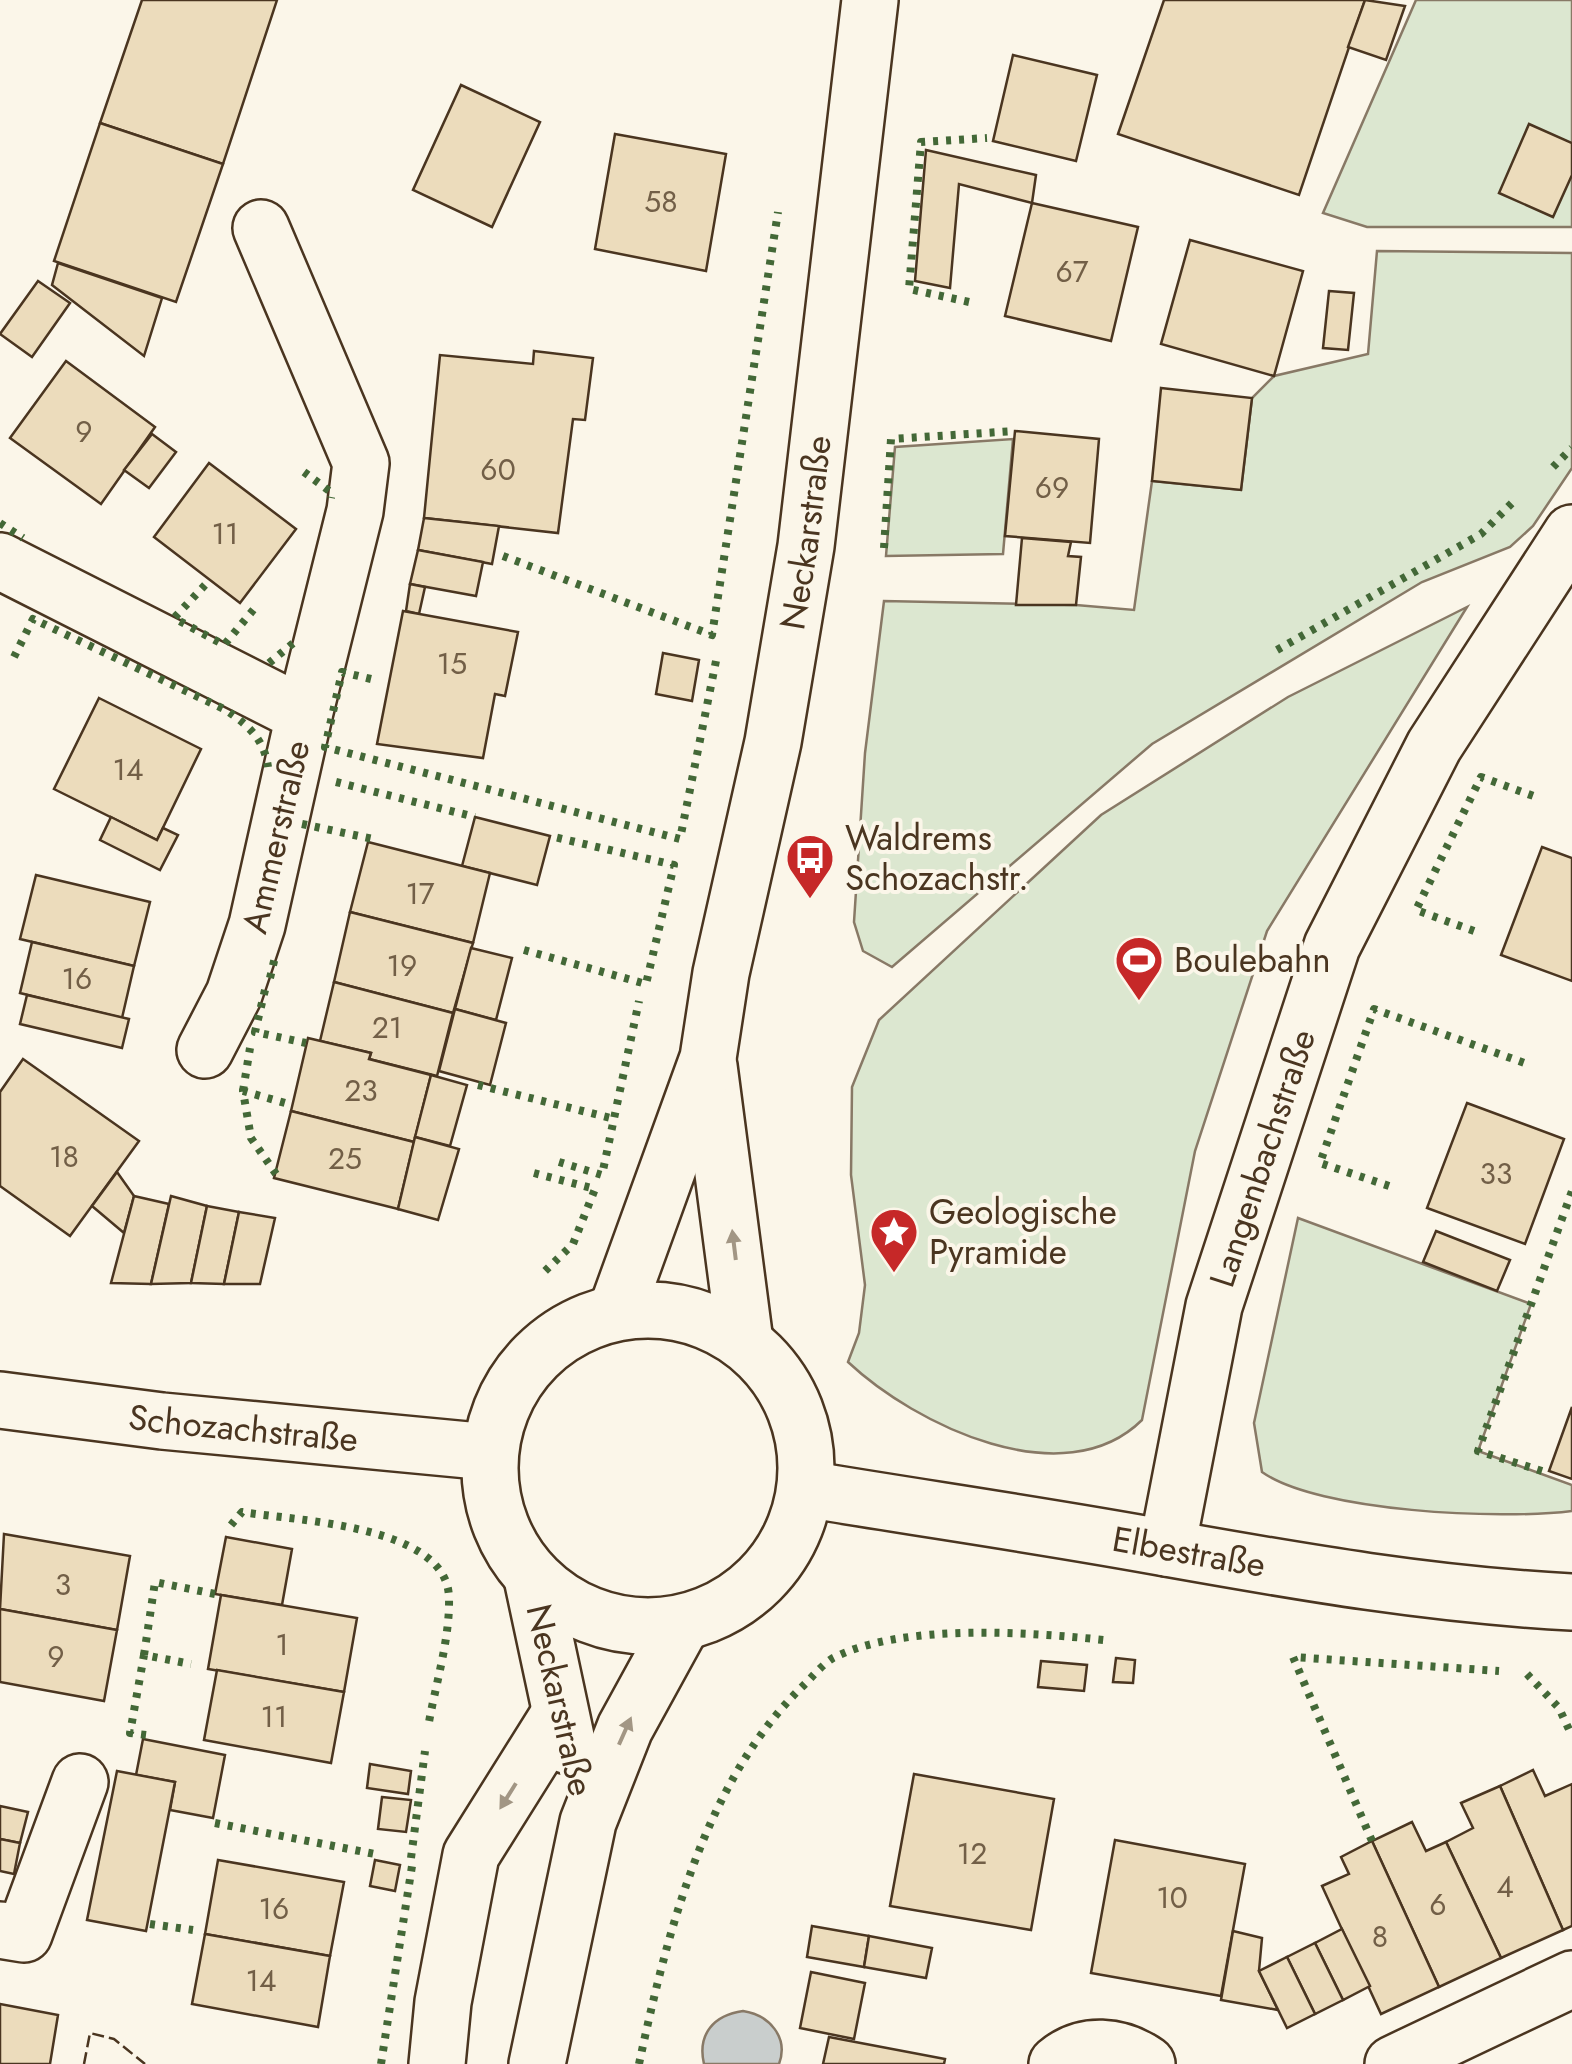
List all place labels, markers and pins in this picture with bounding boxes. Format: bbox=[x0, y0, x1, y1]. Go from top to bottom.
place label: Waldrems Schozachstr. bbox=[845, 813, 1029, 903]
bus stop icon: Waldrems Schozachstr. bbox=[784, 832, 836, 900]
sports icon: Boulebahn bbox=[1113, 934, 1165, 1002]
place label: Boulebahn bbox=[1174, 935, 1331, 985]
place label: Geologische Pyramide bbox=[929, 1187, 1117, 1277]
place icon: Geologische Pyramide bbox=[868, 1206, 920, 1274]

